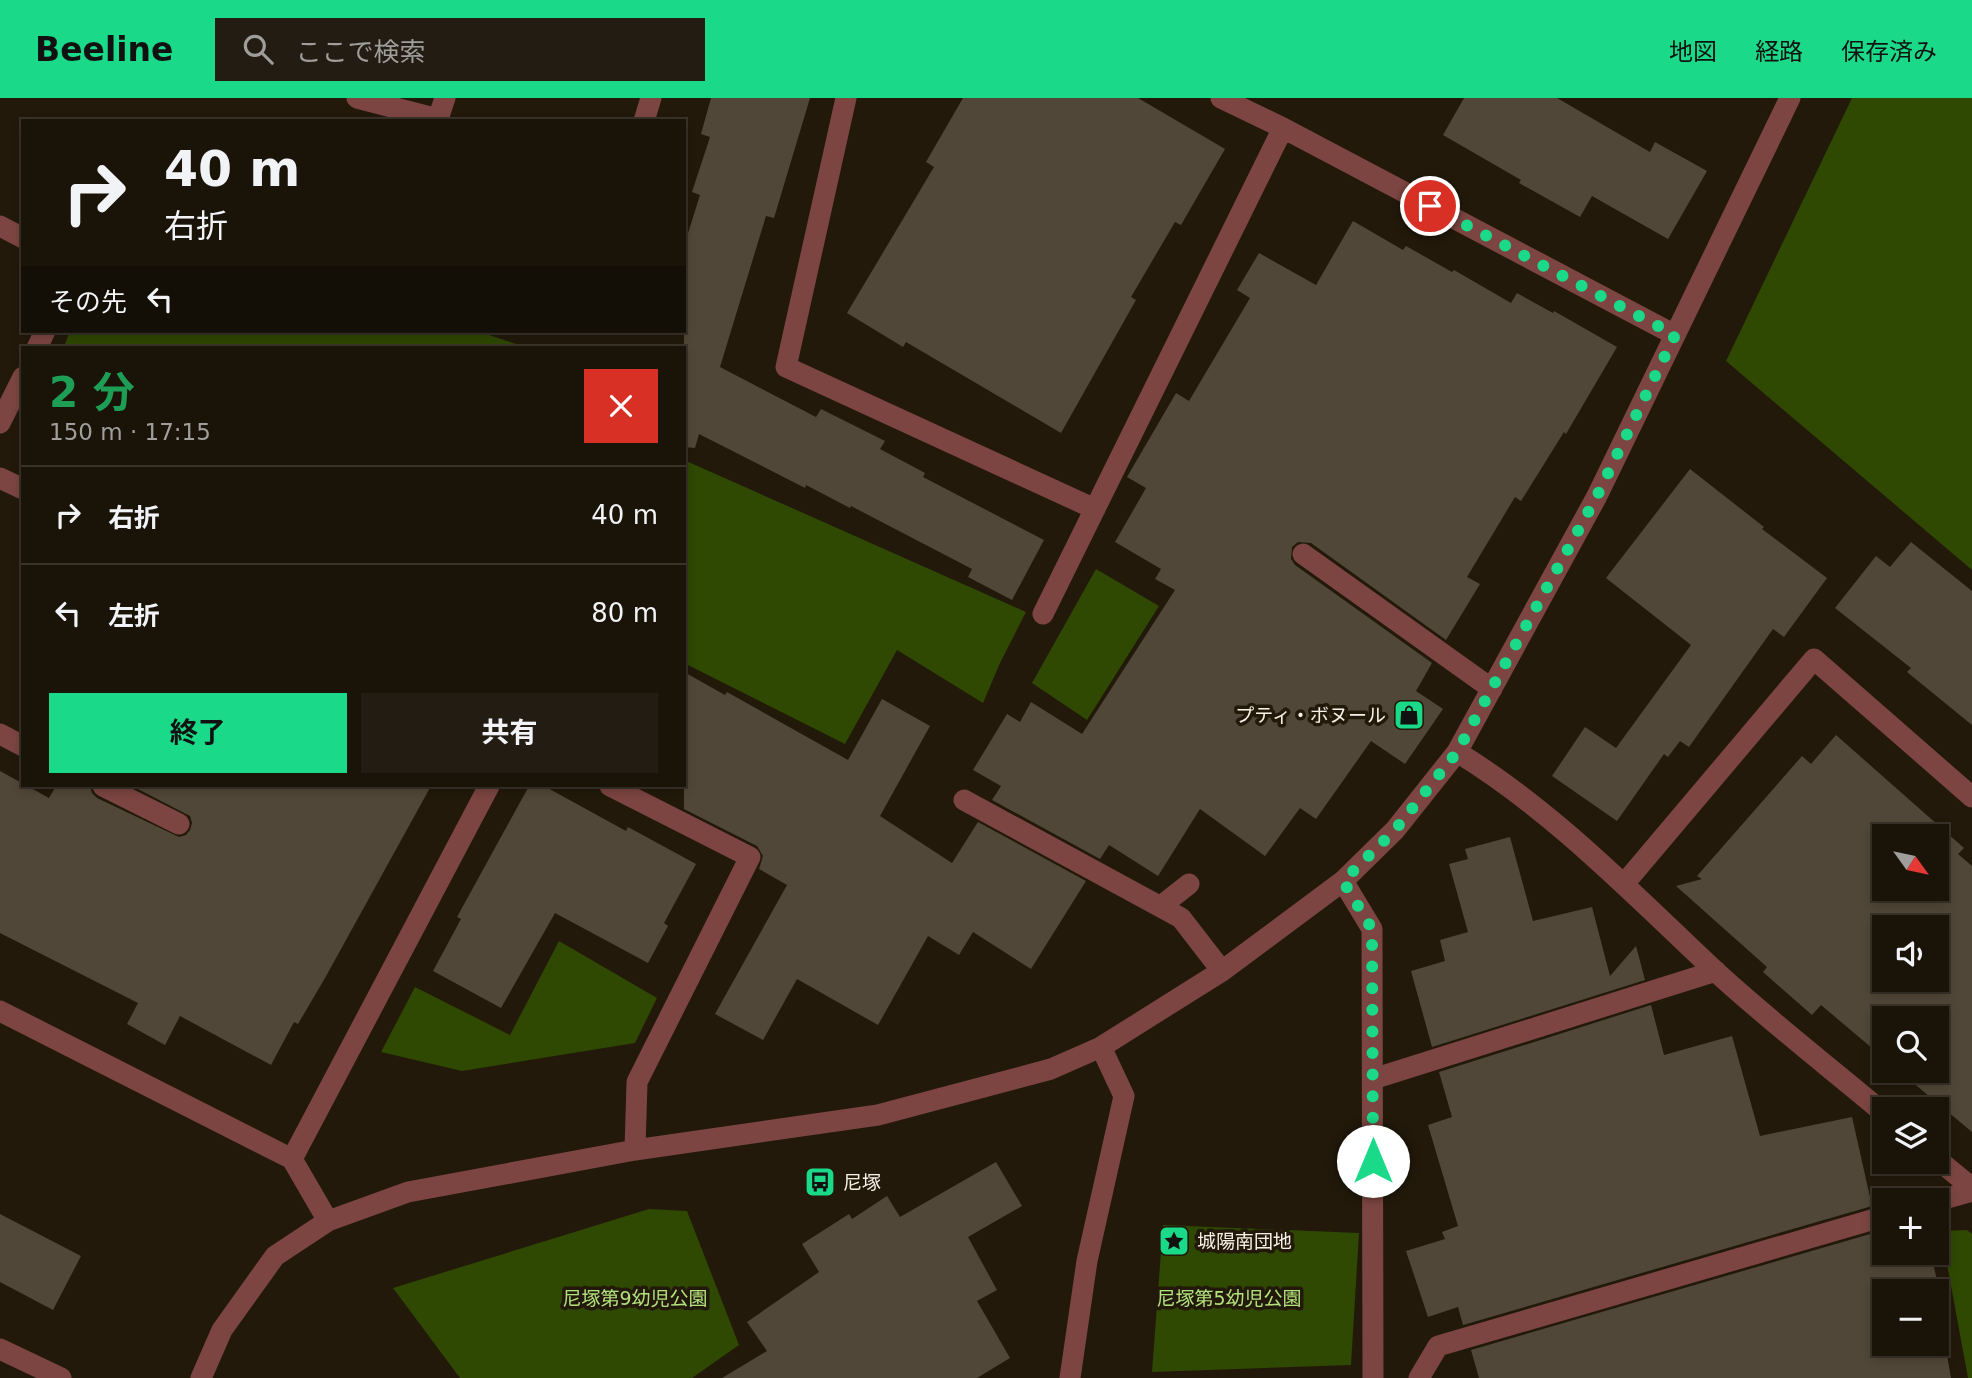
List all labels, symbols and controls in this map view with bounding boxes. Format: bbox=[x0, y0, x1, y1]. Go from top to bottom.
search box bbox=[215, 18, 705, 81]
text: Beeline bbox=[35, 30, 173, 69]
icon: search bbox=[239, 30, 277, 68]
text: ここで検索 bbox=[295, 37, 425, 67]
text: 地図 bbox=[1669, 38, 1717, 66]
text: 経路 bbox=[1755, 38, 1803, 66]
text: 保存済み bbox=[1841, 38, 1937, 66]
text: 40 m bbox=[164, 141, 300, 198]
icon: right bbox=[49, 147, 140, 238]
pin bbox=[1400, 176, 1460, 236]
icon: arrive bbox=[1411, 187, 1449, 225]
text: 右折 bbox=[164, 207, 228, 245]
icon: left bbox=[141, 280, 179, 318]
text: その先 bbox=[49, 287, 127, 317]
text: 2 分 bbox=[49, 368, 135, 417]
button: close bbox=[584, 369, 658, 443]
text: 150 m · 17:15 bbox=[49, 419, 211, 445]
icon: right bbox=[49, 496, 87, 534]
text: 40 m bbox=[591, 500, 658, 530]
text: 右折 bbox=[108, 503, 160, 533]
icon: left bbox=[49, 594, 87, 632]
text: 80 m bbox=[591, 598, 658, 628]
text: 左折 bbox=[108, 601, 160, 631]
button: 終了 bbox=[49, 693, 347, 773]
button: 共有 bbox=[361, 693, 658, 773]
shop icon: プティ・ボヌール bbox=[1392, 698, 1426, 732]
place label: プティ・ボヌール bbox=[1235, 704, 1386, 726]
north arrow bbox=[1872, 824, 1950, 901]
map controls bbox=[1872, 824, 1949, 1356]
button: sound bbox=[1872, 915, 1949, 992]
button: search bbox=[1872, 1006, 1949, 1083]
button: layers bbox=[1872, 1097, 1949, 1174]
position arrow bbox=[1336, 1124, 1410, 1198]
bus stop icon: 尼塚 bbox=[803, 1165, 837, 1199]
place label: 尼塚 bbox=[843, 1171, 881, 1193]
button: + bbox=[1872, 1188, 1949, 1265]
place icon: 城陽南団地 bbox=[1157, 1224, 1191, 1258]
place label: 城陽南団地 bbox=[1197, 1230, 1292, 1252]
button: − bbox=[1872, 1279, 1949, 1356]
park label: 尼塚第9幼児公園 bbox=[562, 1287, 708, 1309]
park label: 尼塚第5幼児公園 bbox=[1156, 1287, 1302, 1309]

